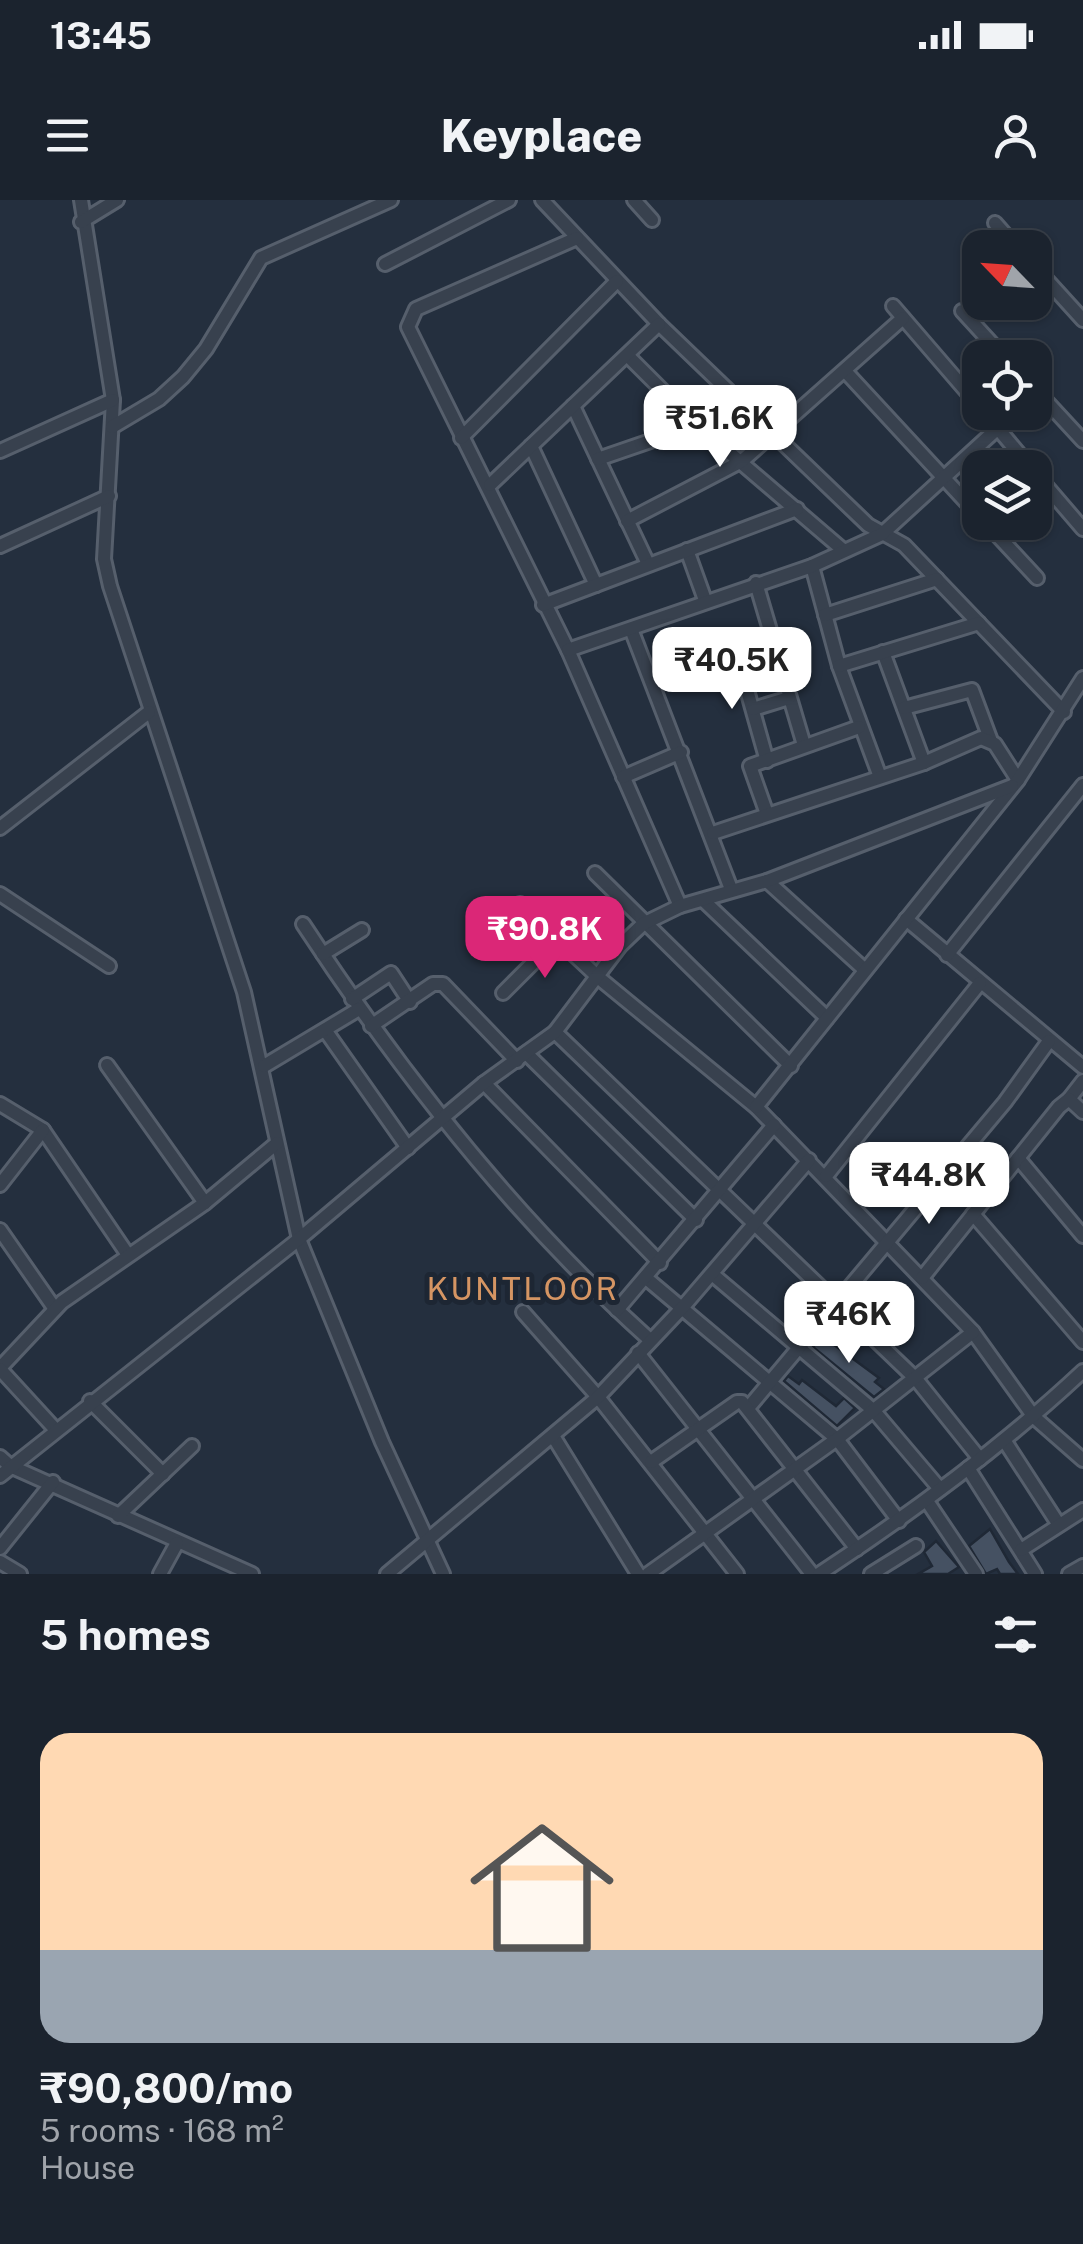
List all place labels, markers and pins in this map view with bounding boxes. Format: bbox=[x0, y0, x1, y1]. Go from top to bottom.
pin: ₹51.6K bbox=[639, 385, 801, 470]
pin: ₹40.5K bbox=[651, 627, 813, 712]
pin: ₹90.8K bbox=[464, 896, 626, 981]
pin: ₹44.8K bbox=[848, 1142, 1010, 1227]
pin: ₹46K bbox=[790, 1281, 908, 1366]

